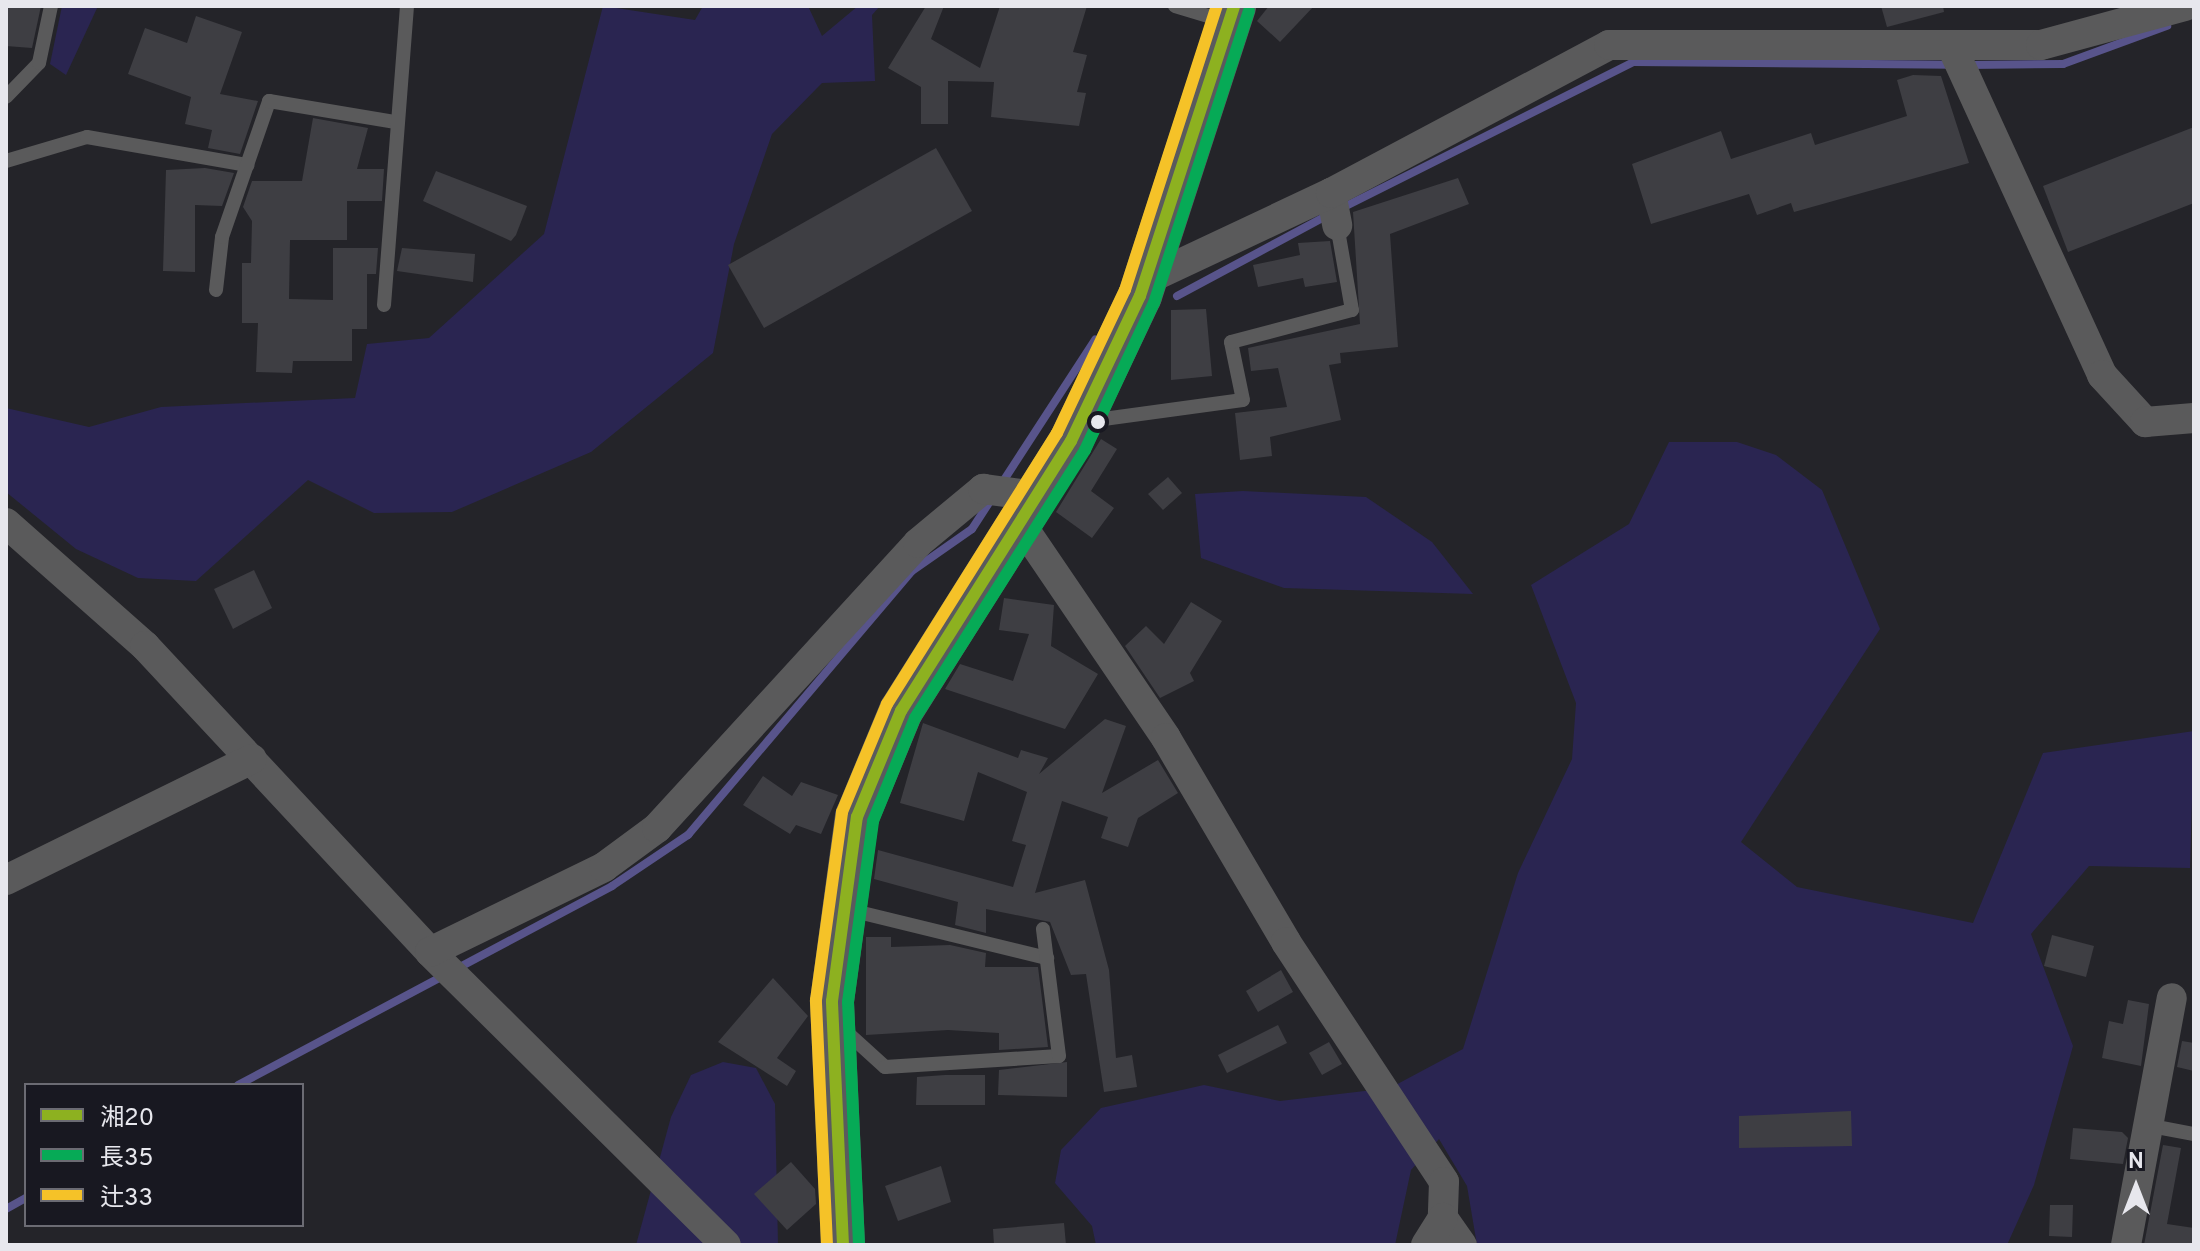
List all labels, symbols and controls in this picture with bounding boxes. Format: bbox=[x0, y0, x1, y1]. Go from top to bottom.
unlabelled marker bbox=[1090, 414, 1106, 430]
legend bbox=[24, 1083, 304, 1227]
text: 湘20 bbox=[100, 1104, 154, 1134]
text: 長35 bbox=[100, 1144, 153, 1174]
north arrow bbox=[2096, 1147, 2176, 1227]
text: N bbox=[2128, 1149, 2144, 1176]
text: 辻33 bbox=[100, 1184, 153, 1214]

